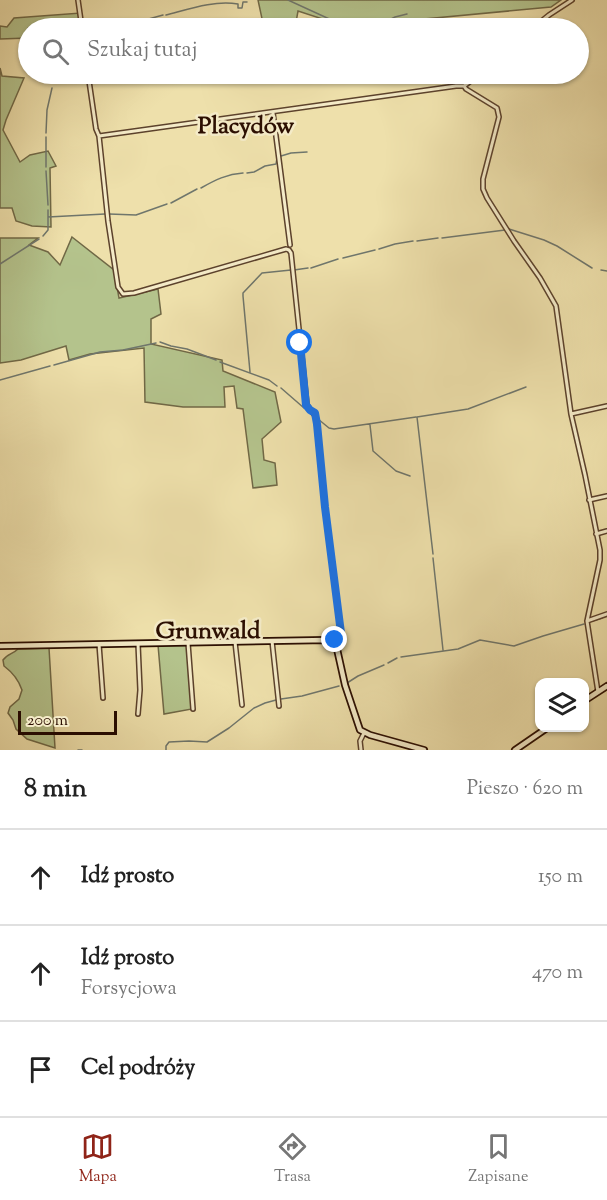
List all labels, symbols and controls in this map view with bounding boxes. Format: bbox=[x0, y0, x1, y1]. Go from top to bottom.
search box bbox=[18, 18, 589, 84]
icon: search bbox=[39, 35, 72, 68]
text: Szukaj tutaj bbox=[87, 35, 198, 67]
district label: Placydów bbox=[198, 110, 294, 144]
route start bbox=[286, 329, 312, 355]
district label: Grunwald bbox=[156, 615, 261, 649]
route end bbox=[321, 626, 347, 652]
map controls bbox=[535, 678, 589, 732]
button: layers bbox=[535, 678, 589, 732]
scale bar bbox=[18, 708, 117, 736]
text: 200 m bbox=[27, 710, 68, 733]
text: 8 min bbox=[24, 771, 87, 808]
text: Pieszo · 620 m bbox=[467, 775, 583, 804]
icon: ahead bbox=[24, 861, 57, 894]
text: Idź prosto bbox=[81, 861, 174, 893]
text: 150 m bbox=[538, 863, 583, 892]
text: Idź prosto bbox=[81, 943, 174, 975]
icon: ahead bbox=[24, 957, 57, 990]
text: 470 m bbox=[532, 959, 583, 988]
text: Forsycjowa bbox=[81, 975, 177, 1004]
icon: arrive bbox=[24, 1053, 57, 1086]
text: Cel podróży bbox=[81, 1053, 195, 1085]
tab: Mapa bbox=[79, 1130, 117, 1189]
tab: Trasa bbox=[274, 1130, 311, 1189]
tab: Zapisane bbox=[468, 1130, 528, 1189]

